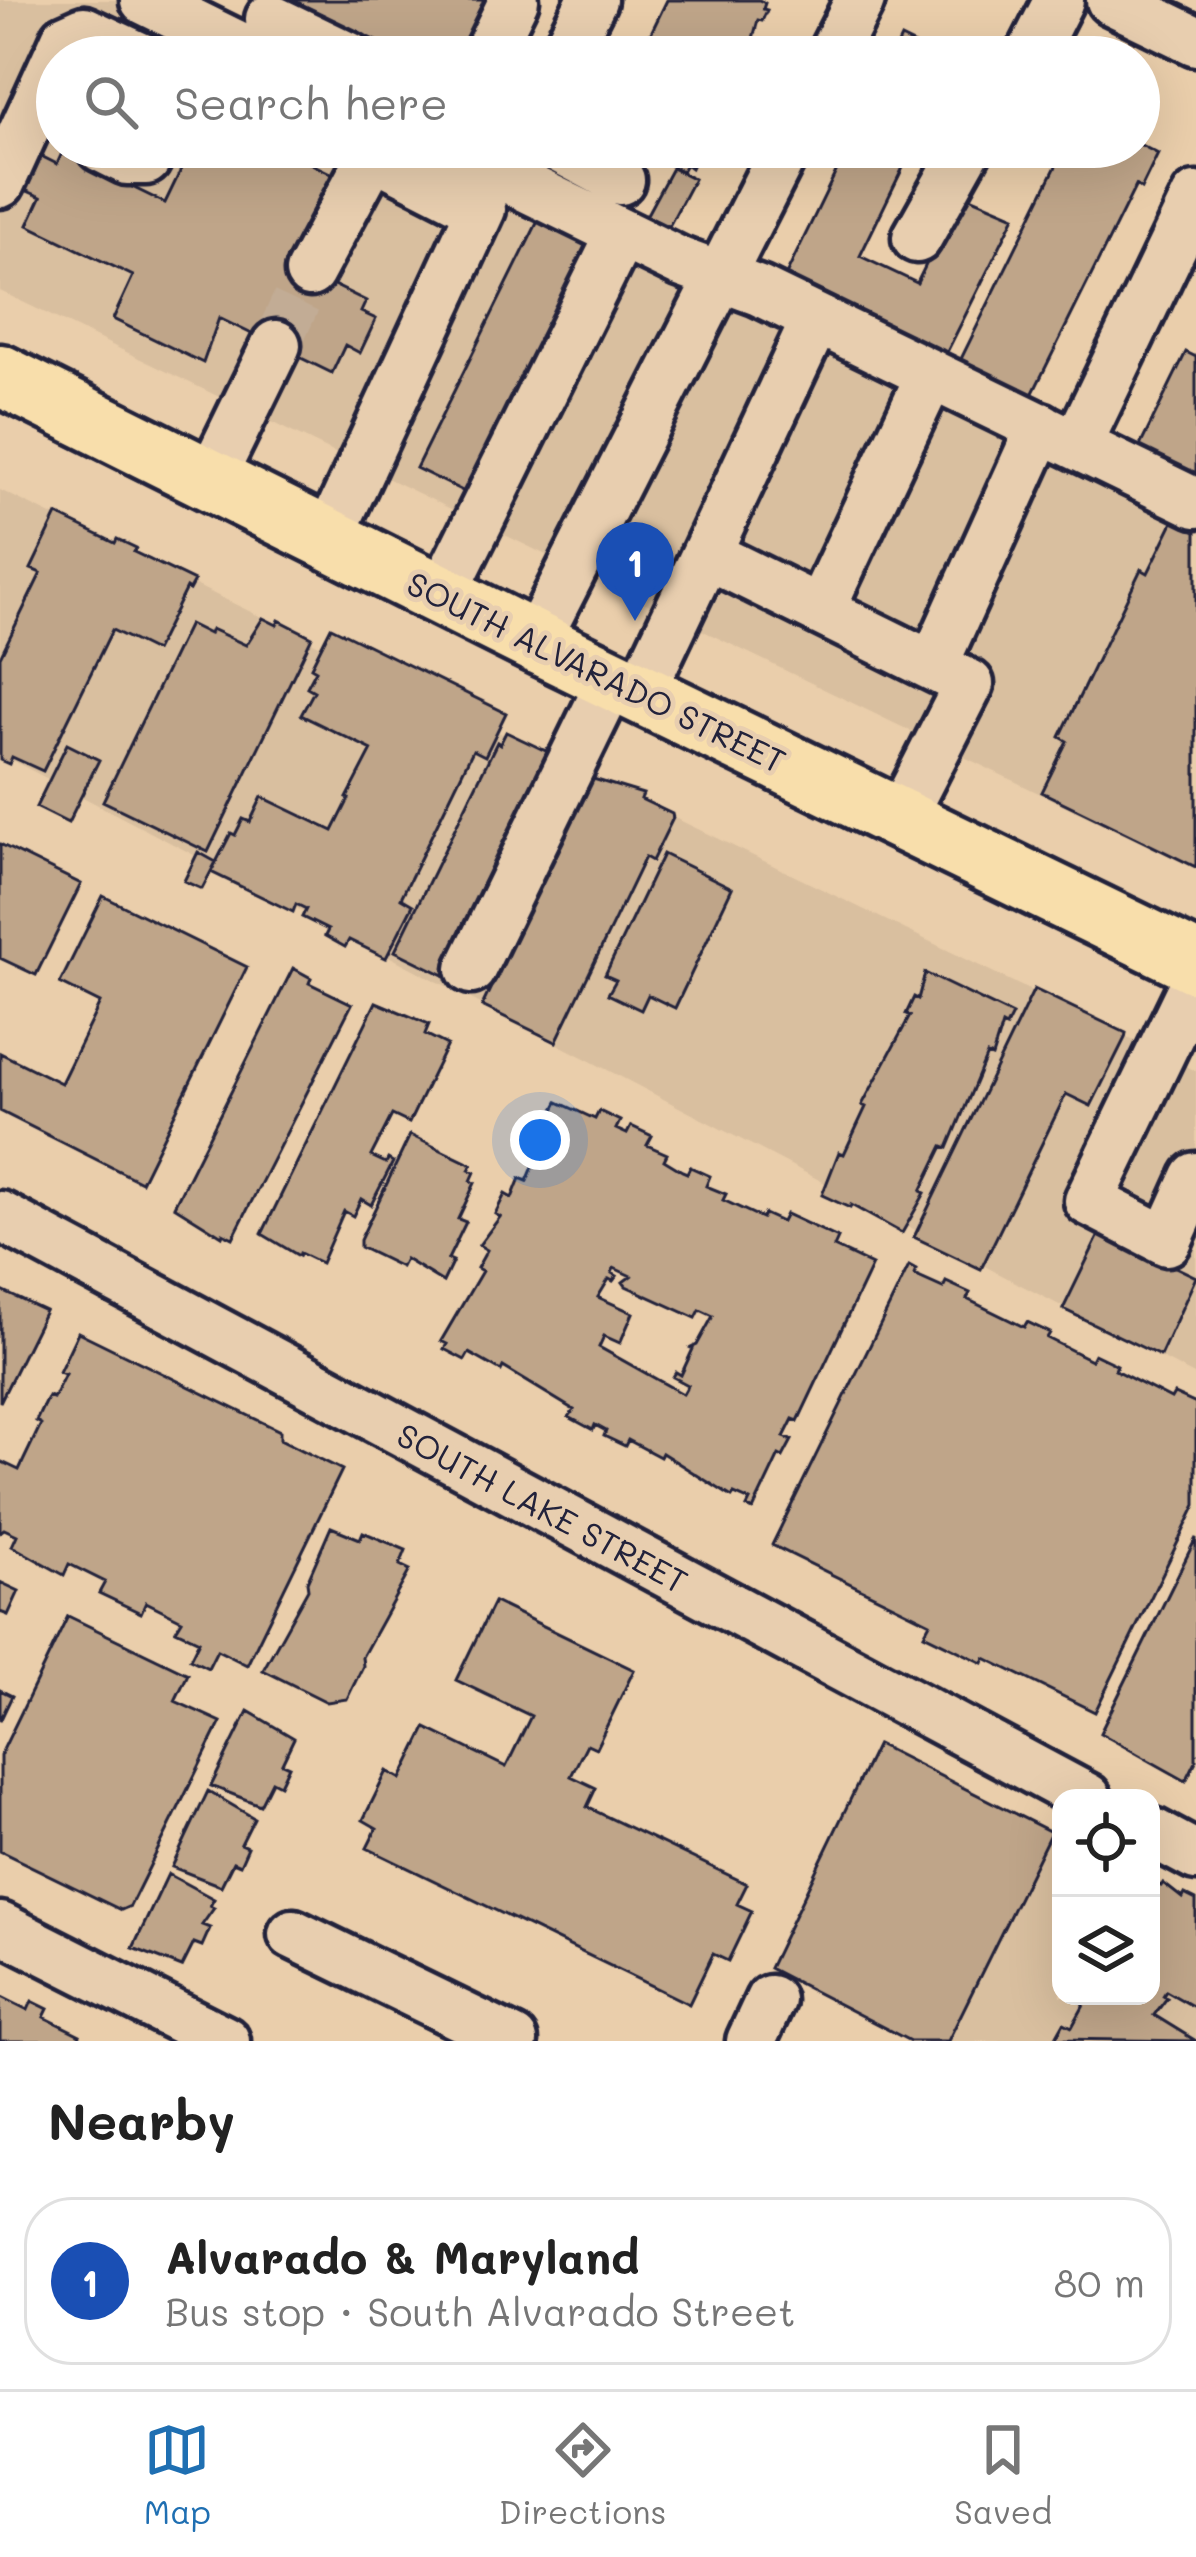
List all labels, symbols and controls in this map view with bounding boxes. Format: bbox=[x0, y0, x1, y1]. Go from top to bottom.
search box bbox=[36, 36, 1160, 168]
icon: search bbox=[78, 69, 144, 135]
text: Search here bbox=[174, 73, 448, 131]
pin: 1 bbox=[596, 522, 674, 621]
street label: SOUTH ALVARADO STREET bbox=[401, 560, 793, 782]
your location bbox=[510, 1110, 570, 1170]
street label: SOUTH LAKE STREET bbox=[390, 1412, 696, 1602]
map controls bbox=[1052, 1789, 1160, 2005]
button: locate bbox=[1052, 1789, 1160, 1897]
button: layers bbox=[1052, 1897, 1160, 2005]
text: Nearby bbox=[48, 2086, 235, 2153]
text: Alvarado & Maryland bbox=[165, 2227, 639, 2285]
text: 1 bbox=[81, 2256, 99, 2307]
text: 80 m bbox=[1054, 2256, 1145, 2307]
text: Bus stop · South Alvarado Street bbox=[165, 2285, 795, 2336]
tab: Map bbox=[144, 2417, 211, 2532]
tab: Directions bbox=[499, 2417, 666, 2532]
tab: Saved bbox=[954, 2417, 1052, 2532]

